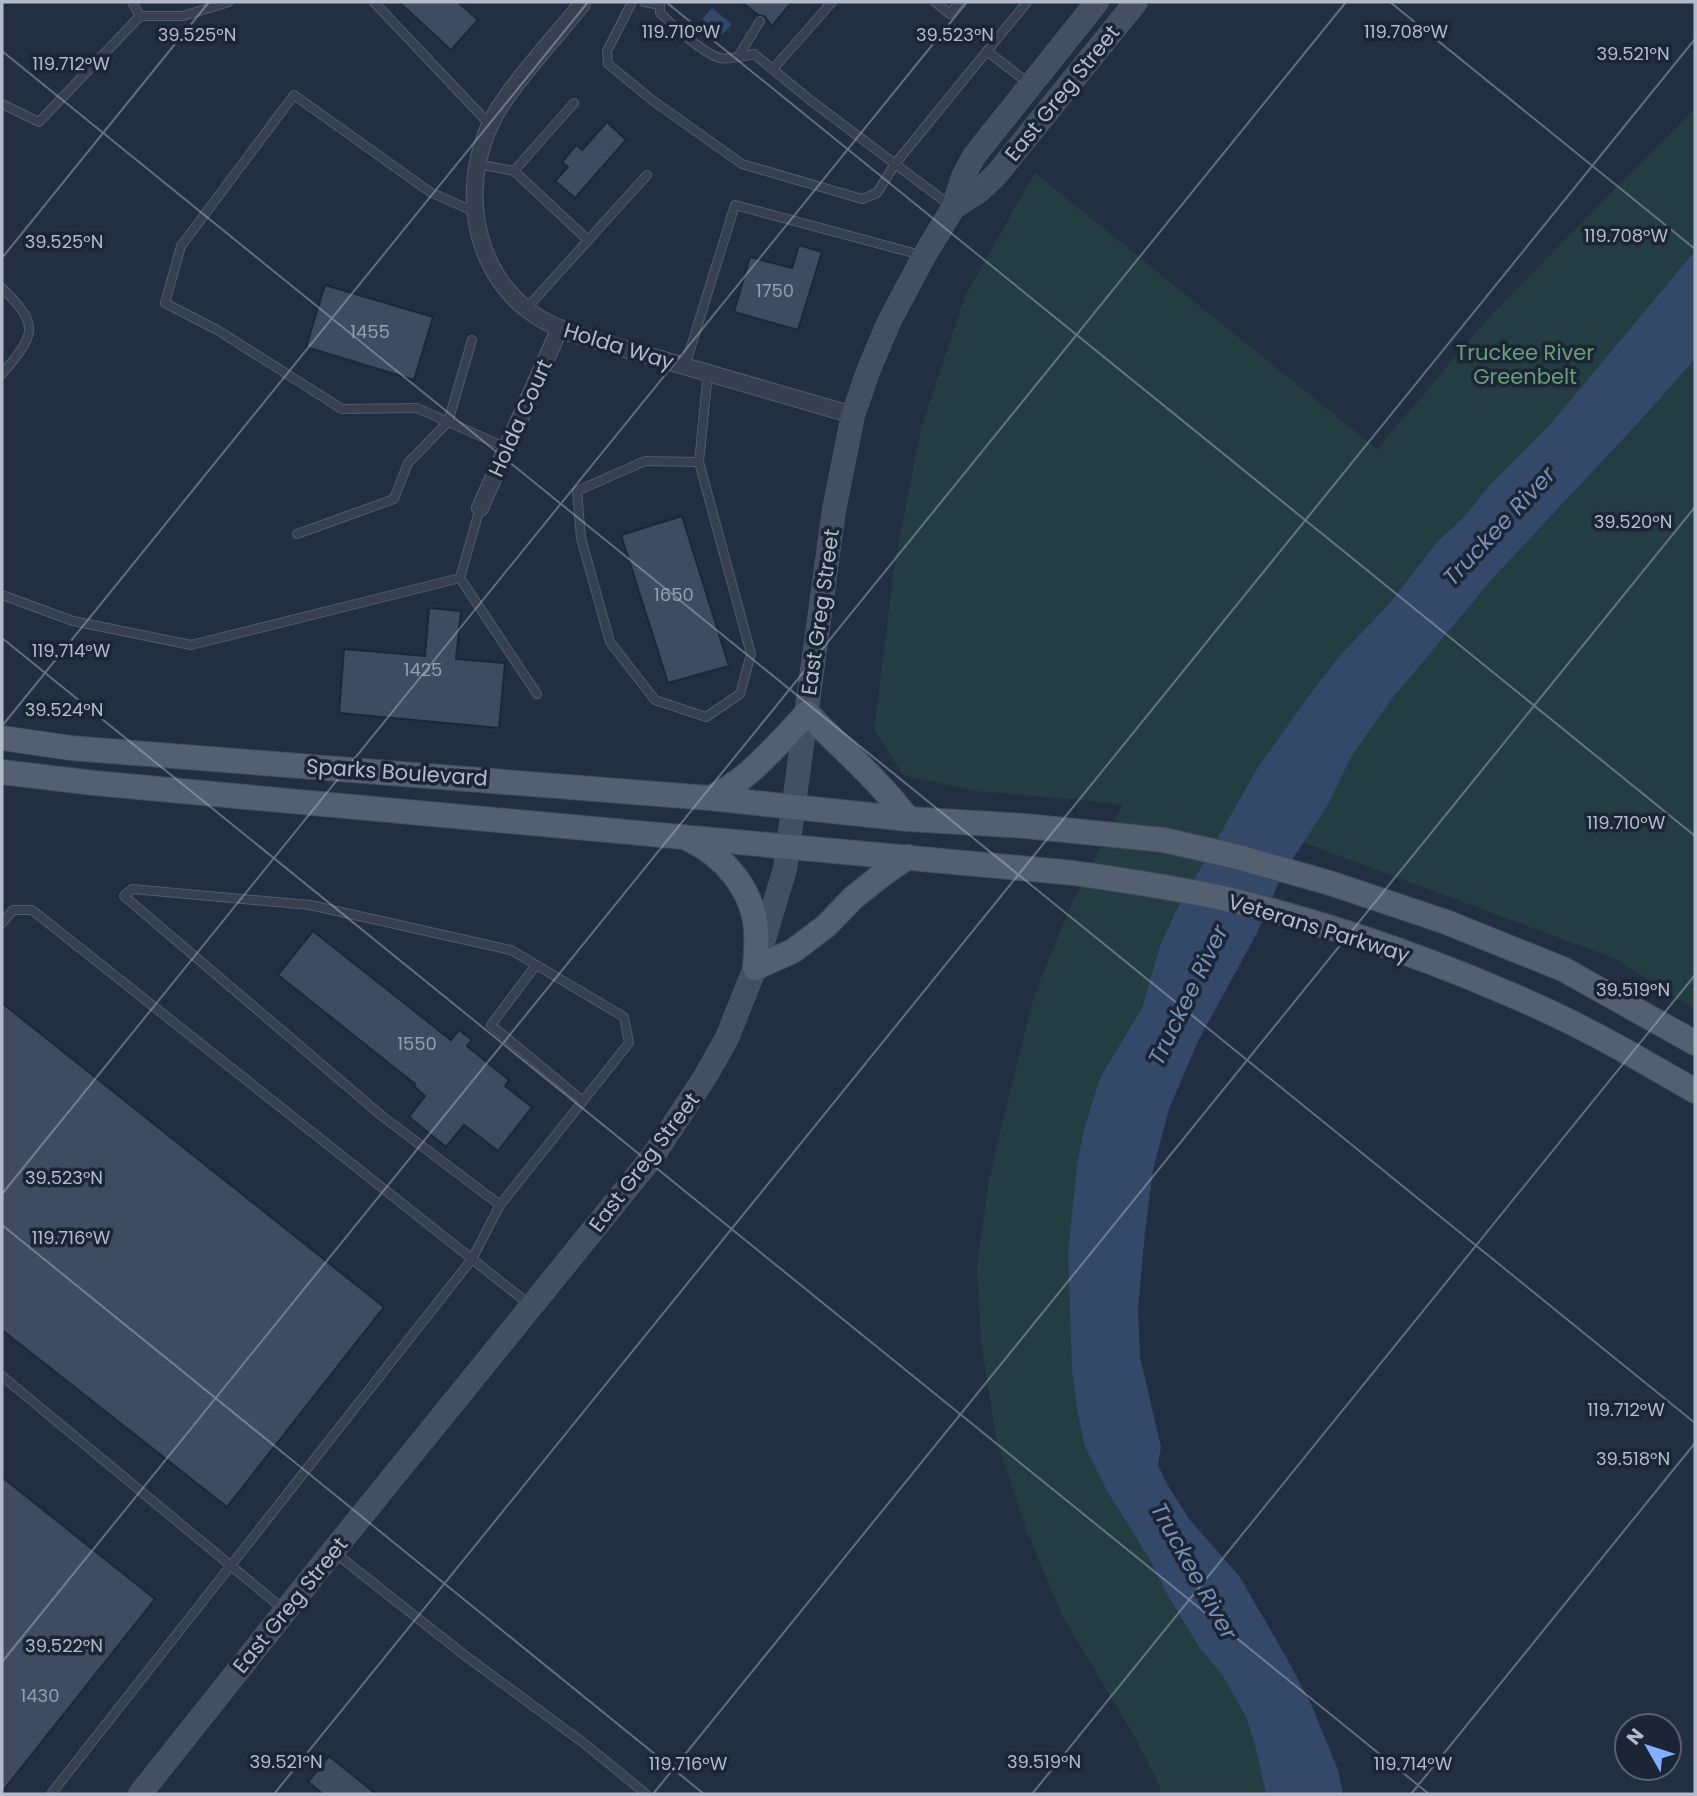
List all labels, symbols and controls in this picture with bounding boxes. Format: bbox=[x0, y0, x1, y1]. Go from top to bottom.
text: 119.710°W bbox=[642, 19, 721, 44]
street label: East Greg Street bbox=[998, 19, 1126, 167]
text: 119.708°W bbox=[1364, 19, 1448, 44]
text: 39.525°N bbox=[158, 22, 236, 47]
text: 39.523°N bbox=[916, 22, 994, 47]
text: 39.521°N bbox=[1596, 41, 1670, 66]
text: 119.712°W bbox=[32, 51, 110, 76]
text: 119.708°W bbox=[1584, 223, 1668, 248]
text: 39.525°N bbox=[25, 229, 103, 254]
house number: 1750 bbox=[756, 278, 794, 303]
street label: Holda Way bbox=[560, 316, 678, 377]
house number: 1455 bbox=[350, 319, 390, 344]
park label: Truckee River Greenbelt bbox=[1456, 338, 1594, 391]
street label: Holda Court bbox=[481, 355, 559, 481]
water label: Truckee River bbox=[1435, 458, 1564, 593]
text: 39.520°N bbox=[1594, 509, 1672, 534]
street label: East Greg Street bbox=[794, 527, 846, 697]
house number: 1650 bbox=[654, 582, 694, 607]
text: 119.714°W bbox=[32, 638, 111, 663]
house number: 1425 bbox=[404, 657, 442, 682]
text: 39.524°N bbox=[25, 697, 103, 722]
street label: Sparks Boulevard bbox=[305, 751, 489, 793]
text: 119.710°W bbox=[1587, 810, 1666, 835]
street label: Veterans Parkway bbox=[1225, 887, 1413, 969]
water label: Truckee River bbox=[1140, 918, 1236, 1070]
text: 39.519°N bbox=[1596, 977, 1670, 1002]
house number: 1550 bbox=[397, 1031, 437, 1056]
street label: East Greg Street bbox=[582, 1086, 706, 1238]
text: 39.523°N bbox=[25, 1165, 103, 1190]
text: 119.716°W bbox=[32, 1225, 111, 1250]
text: 119.712°W bbox=[1587, 1397, 1665, 1422]
text: 39.518°N bbox=[1596, 1446, 1670, 1471]
water label: Truckee River bbox=[1143, 1497, 1246, 1647]
street label: East Greg Street bbox=[226, 1531, 354, 1679]
text: 39.522°N bbox=[25, 1633, 103, 1658]
house number: 1430 bbox=[21, 1683, 60, 1708]
north arrow bbox=[1613, 1712, 1683, 1782]
text: N bbox=[1620, 1723, 1650, 1751]
text: 39.521°N bbox=[249, 1749, 323, 1774]
text: 39.519°N bbox=[1007, 1749, 1081, 1774]
text: 119.716°W bbox=[649, 1751, 728, 1776]
text: 119.714°W bbox=[1374, 1751, 1453, 1776]

